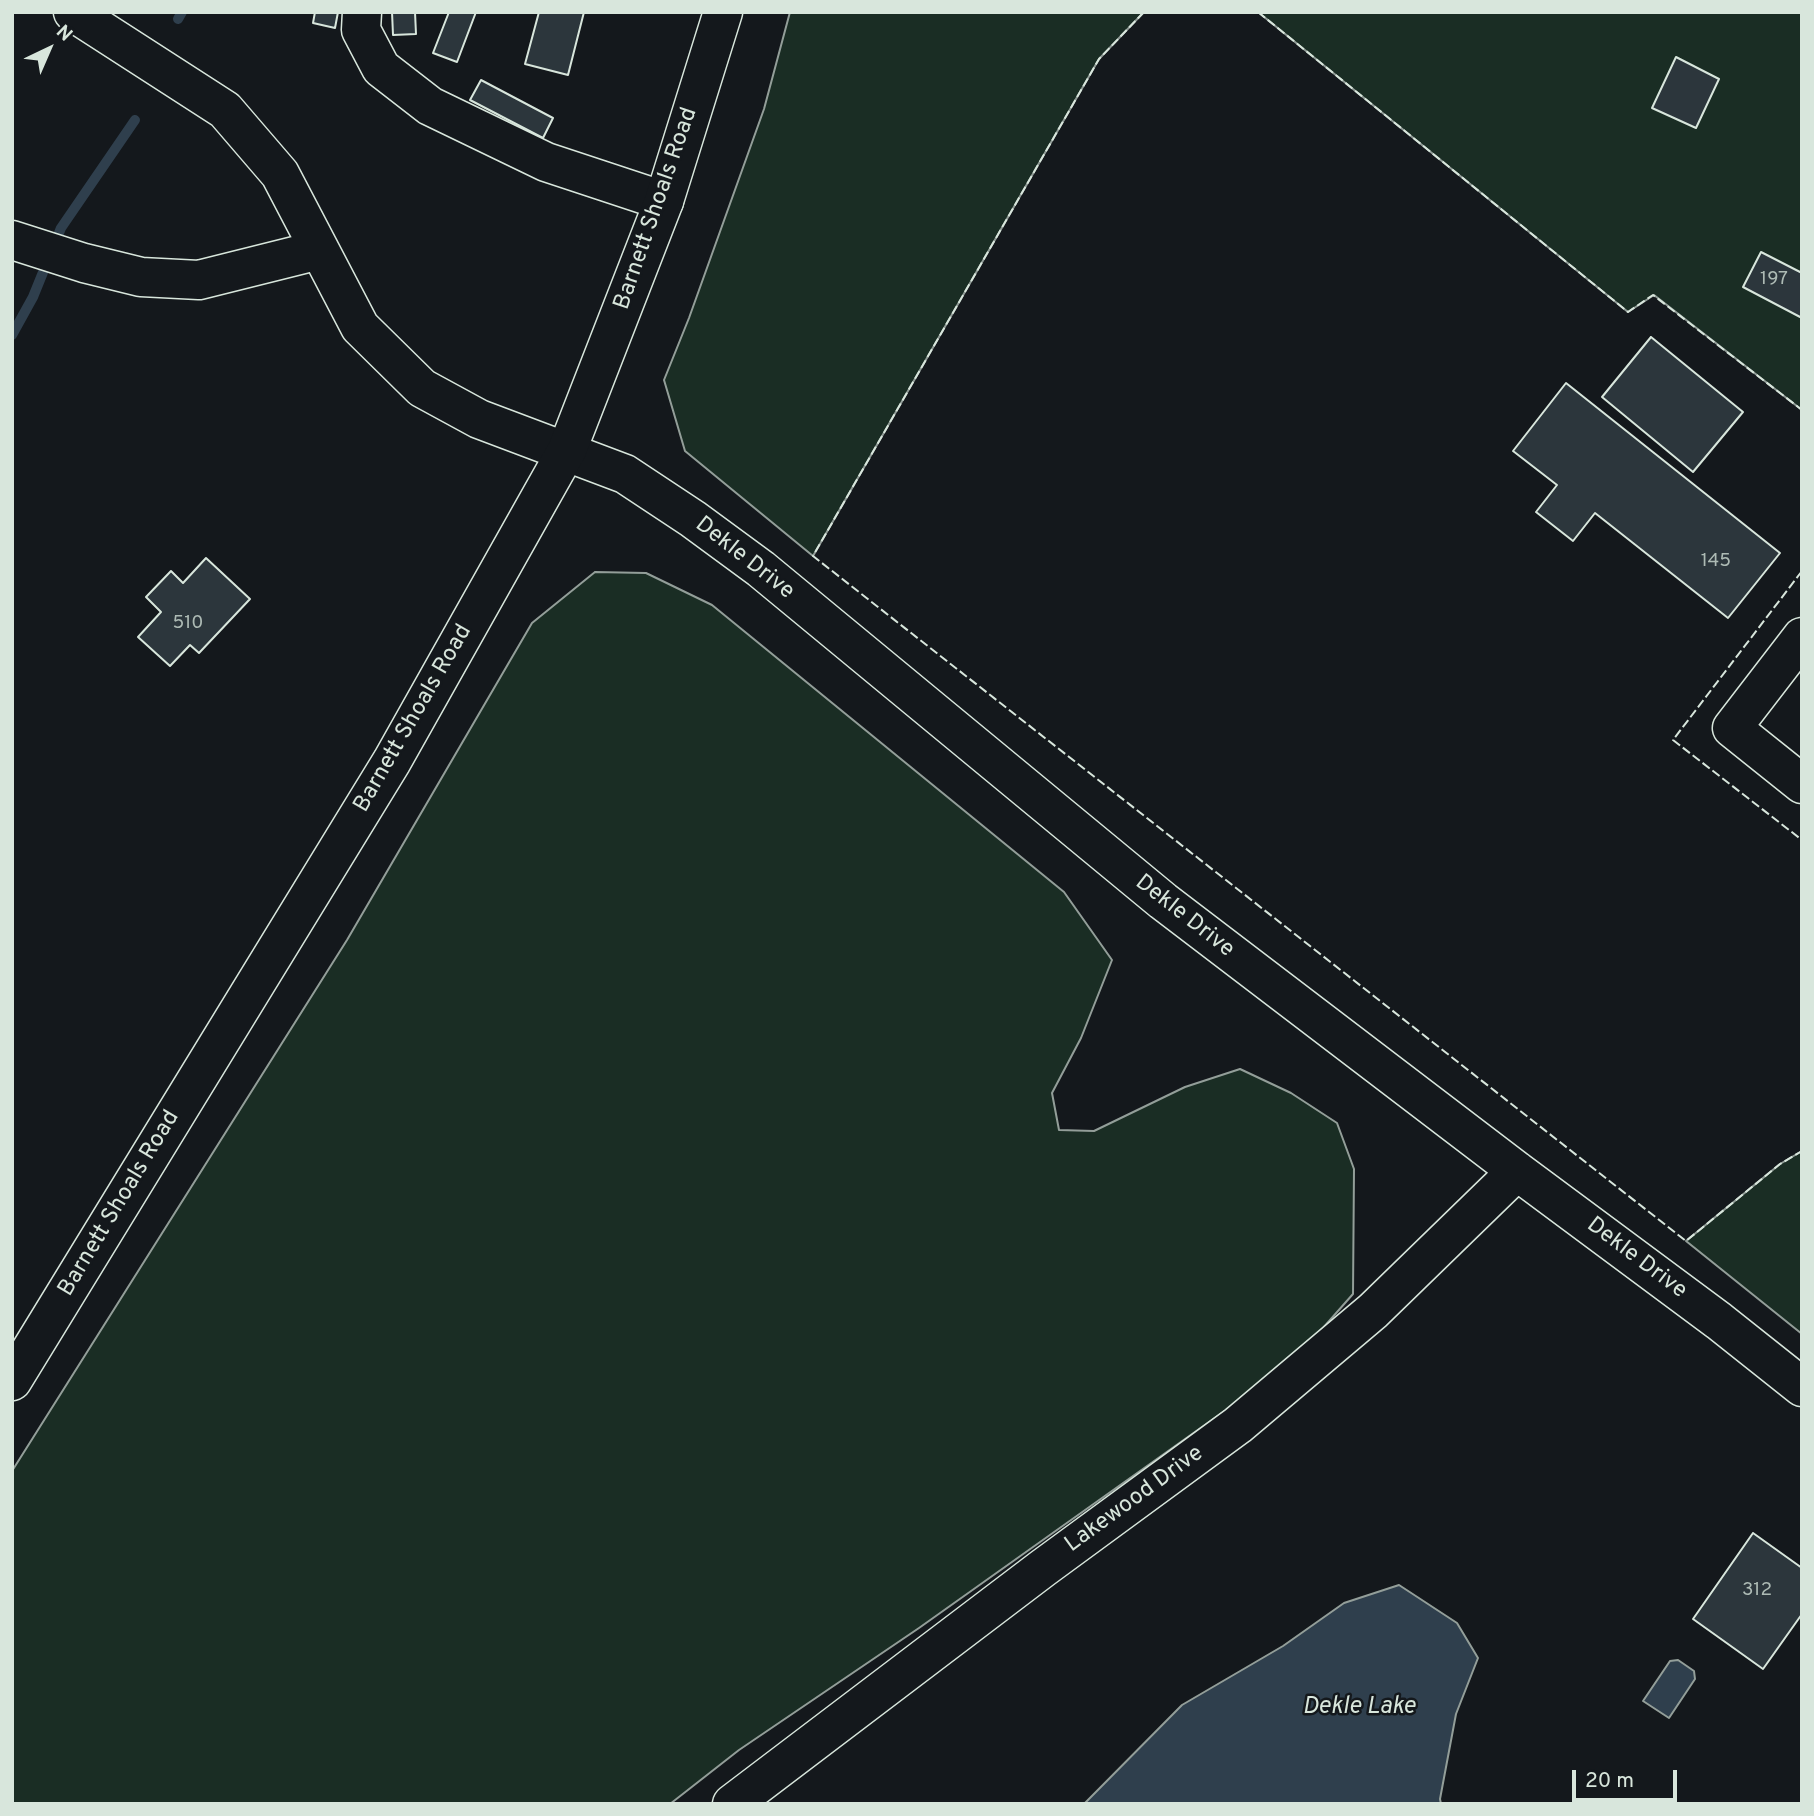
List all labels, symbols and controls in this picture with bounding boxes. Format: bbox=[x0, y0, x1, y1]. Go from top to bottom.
north arrow bbox=[14, 14, 84, 84]
text: N bbox=[50, 21, 77, 47]
street label: Barnett Shoals Road bbox=[609, 104, 705, 314]
house number: 197 bbox=[1760, 269, 1788, 291]
street label: Dekle Drive bbox=[689, 512, 799, 606]
house number: 145 bbox=[1701, 551, 1731, 573]
house number: 510 bbox=[172, 613, 204, 635]
street label: Barnett Shoals Road bbox=[349, 620, 479, 818]
street label: Dekle Drive bbox=[1129, 870, 1239, 964]
street label: Barnett Shoals Road bbox=[54, 1106, 186, 1302]
street label: Dekle Drive bbox=[1580, 1212, 1692, 1306]
street label: Lakewood Drive bbox=[1061, 1441, 1209, 1559]
house number: 312 bbox=[1742, 1580, 1772, 1602]
water label: Dekle Lake bbox=[1303, 1694, 1415, 1722]
scale bar bbox=[1576, 1756, 1681, 1800]
text: 20 m bbox=[1585, 1768, 1634, 1795]

